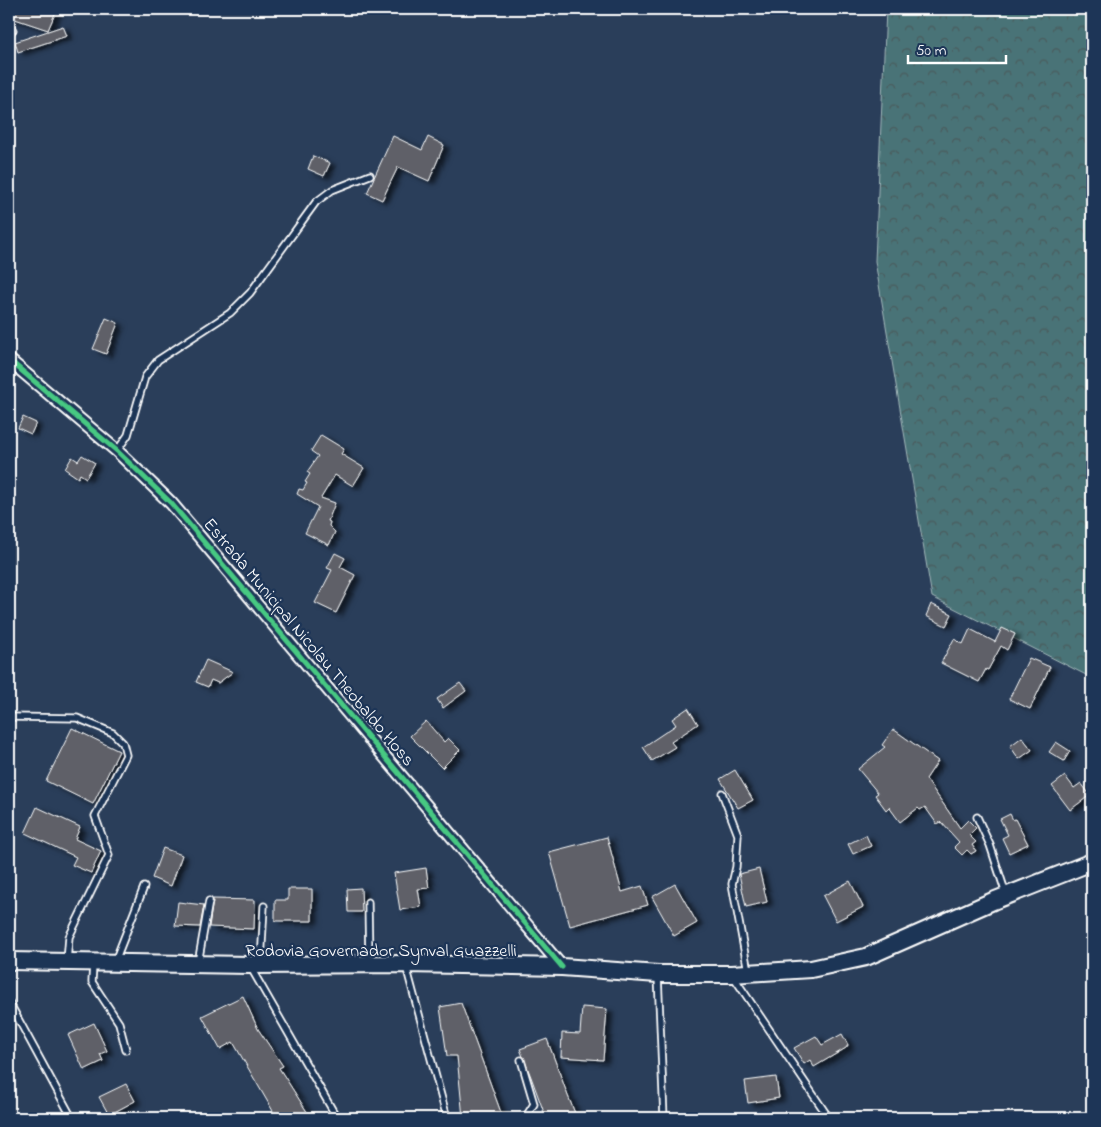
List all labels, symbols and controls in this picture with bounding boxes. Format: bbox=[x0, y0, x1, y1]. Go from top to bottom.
scale bar bbox=[908, 32, 1006, 64]
text: 50 m bbox=[916, 40, 947, 62]
street label: Estrada Municipal Nicolau Theobaldo Hoss bbox=[196, 513, 420, 773]
street label: Rodovia Governador Synval Guazzelli bbox=[245, 939, 517, 965]

